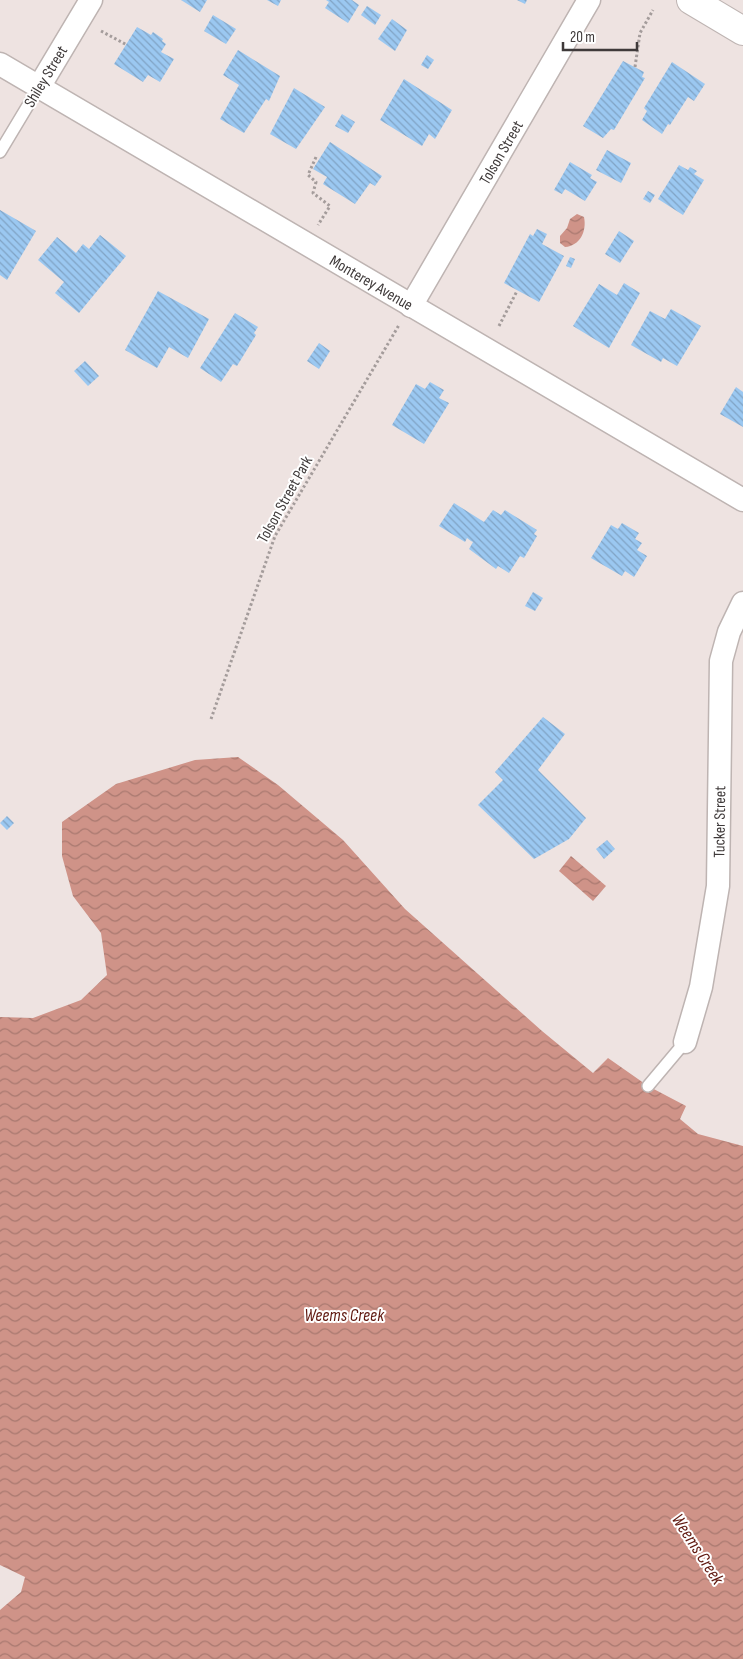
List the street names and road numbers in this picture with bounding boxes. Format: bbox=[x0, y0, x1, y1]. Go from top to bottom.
street label: Shiley Street bbox=[21, 42, 72, 111]
street label: Tolson Street bbox=[476, 117, 528, 188]
street label: Monterey Avenue bbox=[326, 252, 416, 315]
street label: Tolson Street Park bbox=[254, 453, 317, 547]
street label: Tucker Street bbox=[710, 786, 730, 858]

